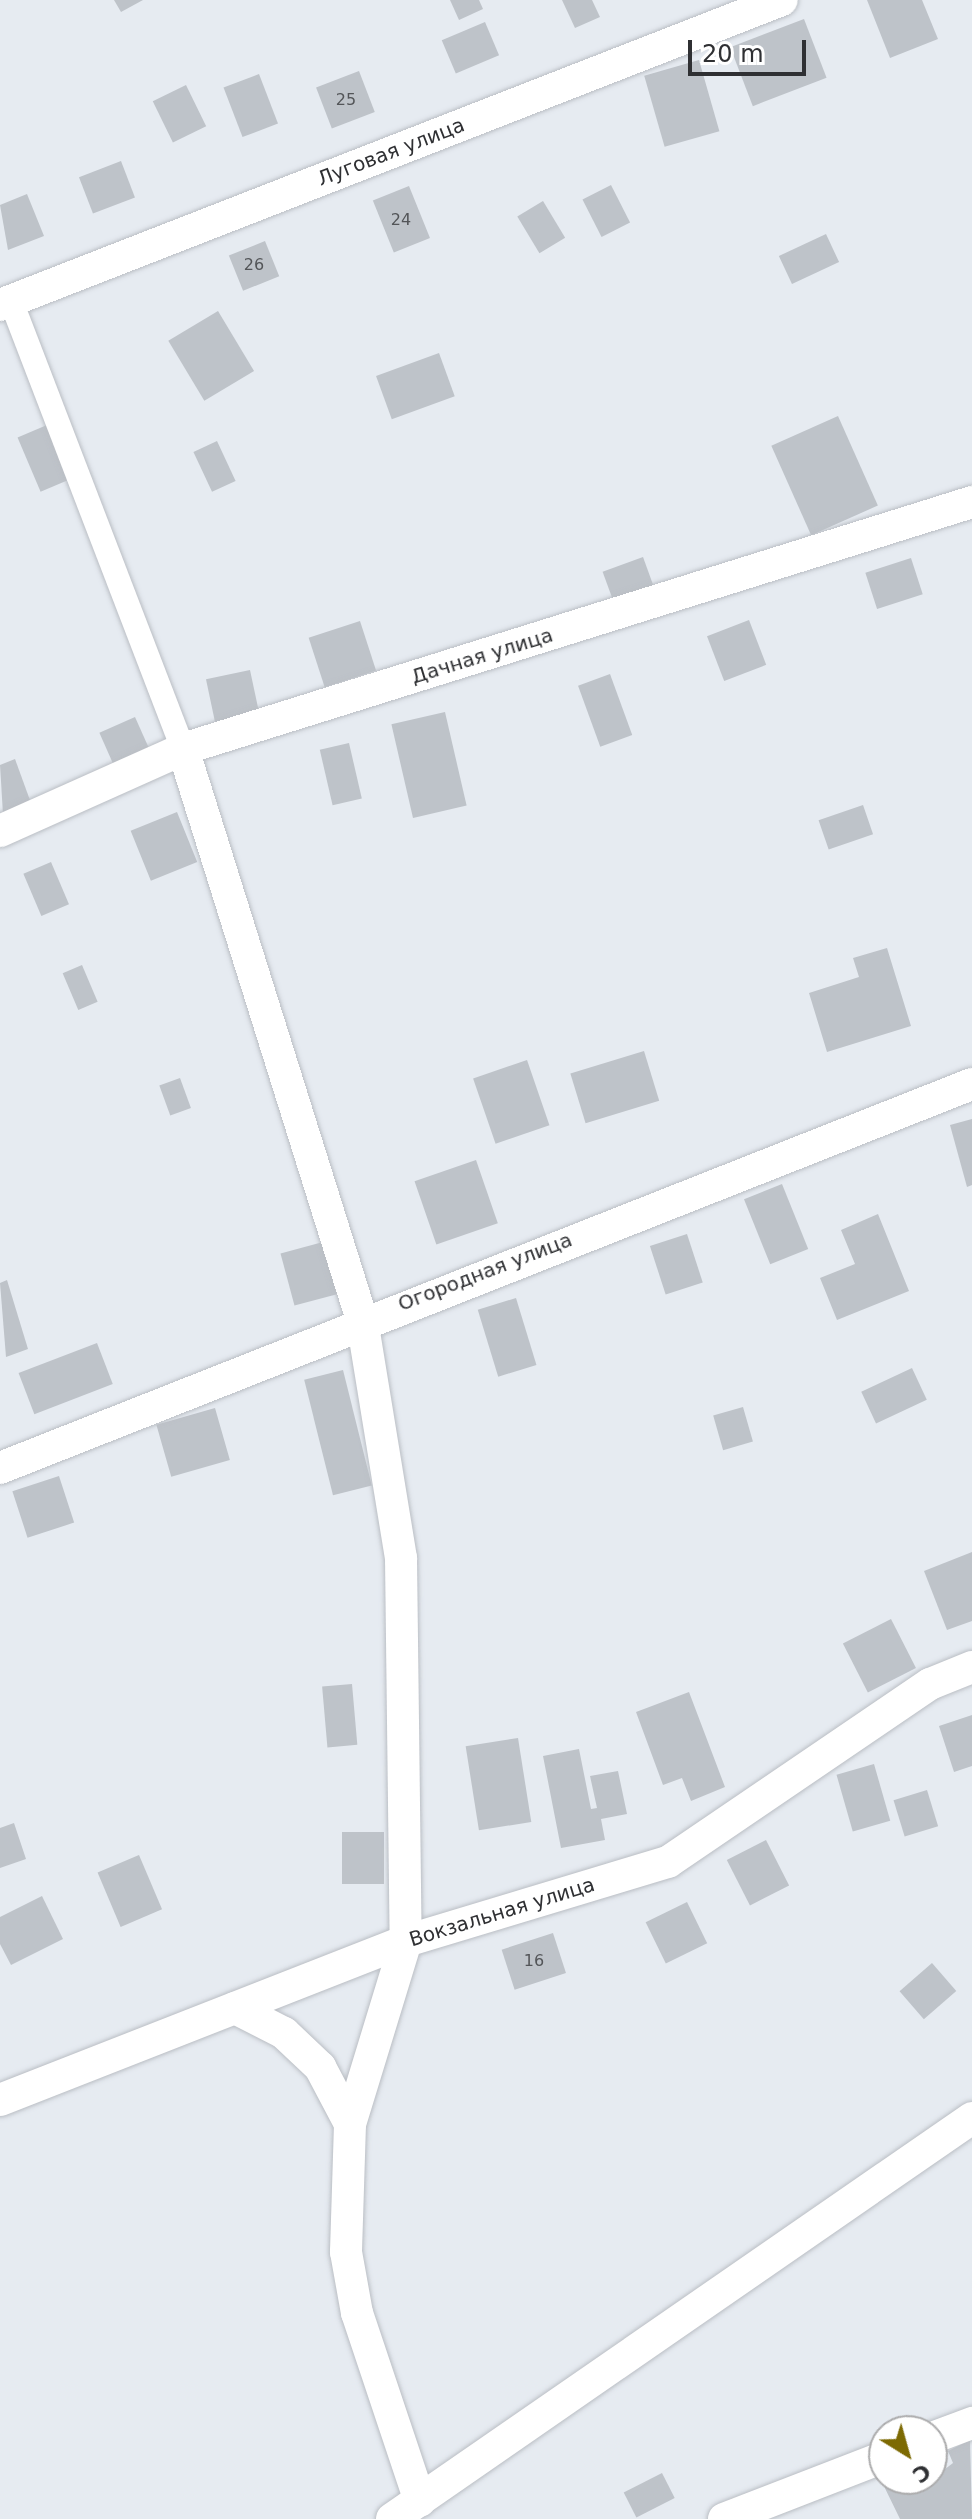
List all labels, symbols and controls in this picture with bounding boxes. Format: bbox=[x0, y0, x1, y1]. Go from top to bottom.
scale bar bbox=[692, 24, 810, 74]
text: 20 m bbox=[702, 40, 764, 68]
house number: 25 bbox=[336, 90, 356, 110]
street label: Луговая улица bbox=[314, 113, 468, 191]
house number: 24 bbox=[391, 210, 411, 230]
house number: 26 bbox=[244, 255, 264, 275]
street label: Дачная улица bbox=[408, 623, 556, 689]
street label: Огородная улица bbox=[395, 1228, 575, 1316]
street label: Вокзальная улица bbox=[406, 1872, 598, 1952]
house number: 16 bbox=[524, 1951, 544, 1971]
north arrow bbox=[868, 2415, 948, 2495]
text: С bbox=[908, 2458, 936, 2488]

